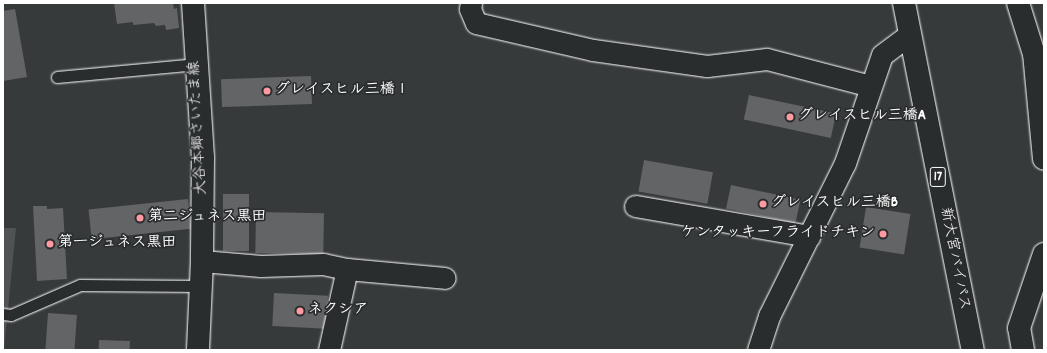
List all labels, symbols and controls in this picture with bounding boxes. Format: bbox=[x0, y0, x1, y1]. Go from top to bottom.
street label: 大谷本郷さいたま線 bbox=[186, 60, 212, 196]
place label: グレイスヒル三橋Ⅰ bbox=[275, 82, 410, 100]
marker: グレイスヒル三橋Ⅰ bbox=[262, 86, 272, 96]
place label: グレイスヒル三橋A bbox=[798, 108, 926, 126]
marker: グレイスヒル三橋A bbox=[785, 112, 795, 122]
road number: 17 bbox=[929, 165, 947, 189]
place label: グレイスヒル三橋B bbox=[771, 195, 898, 213]
marker: グレイスヒル三橋B bbox=[758, 199, 768, 209]
street label: 新大宮バイパス bbox=[935, 206, 973, 312]
place label: 第二ジュネス黒田 bbox=[148, 209, 268, 227]
marker: 第二ジュネス黒田 bbox=[135, 213, 145, 223]
place label: ケンタッキーフライドチキン bbox=[680, 225, 875, 243]
marker: ケンタッキーフライドチキン bbox=[878, 229, 888, 239]
place label: 第一ジュネス黒田 bbox=[58, 235, 178, 253]
marker: 第一ジュネス黒田 bbox=[45, 239, 55, 249]
place label: ネクシア bbox=[308, 302, 368, 320]
marker: ネクシア bbox=[295, 306, 305, 316]

